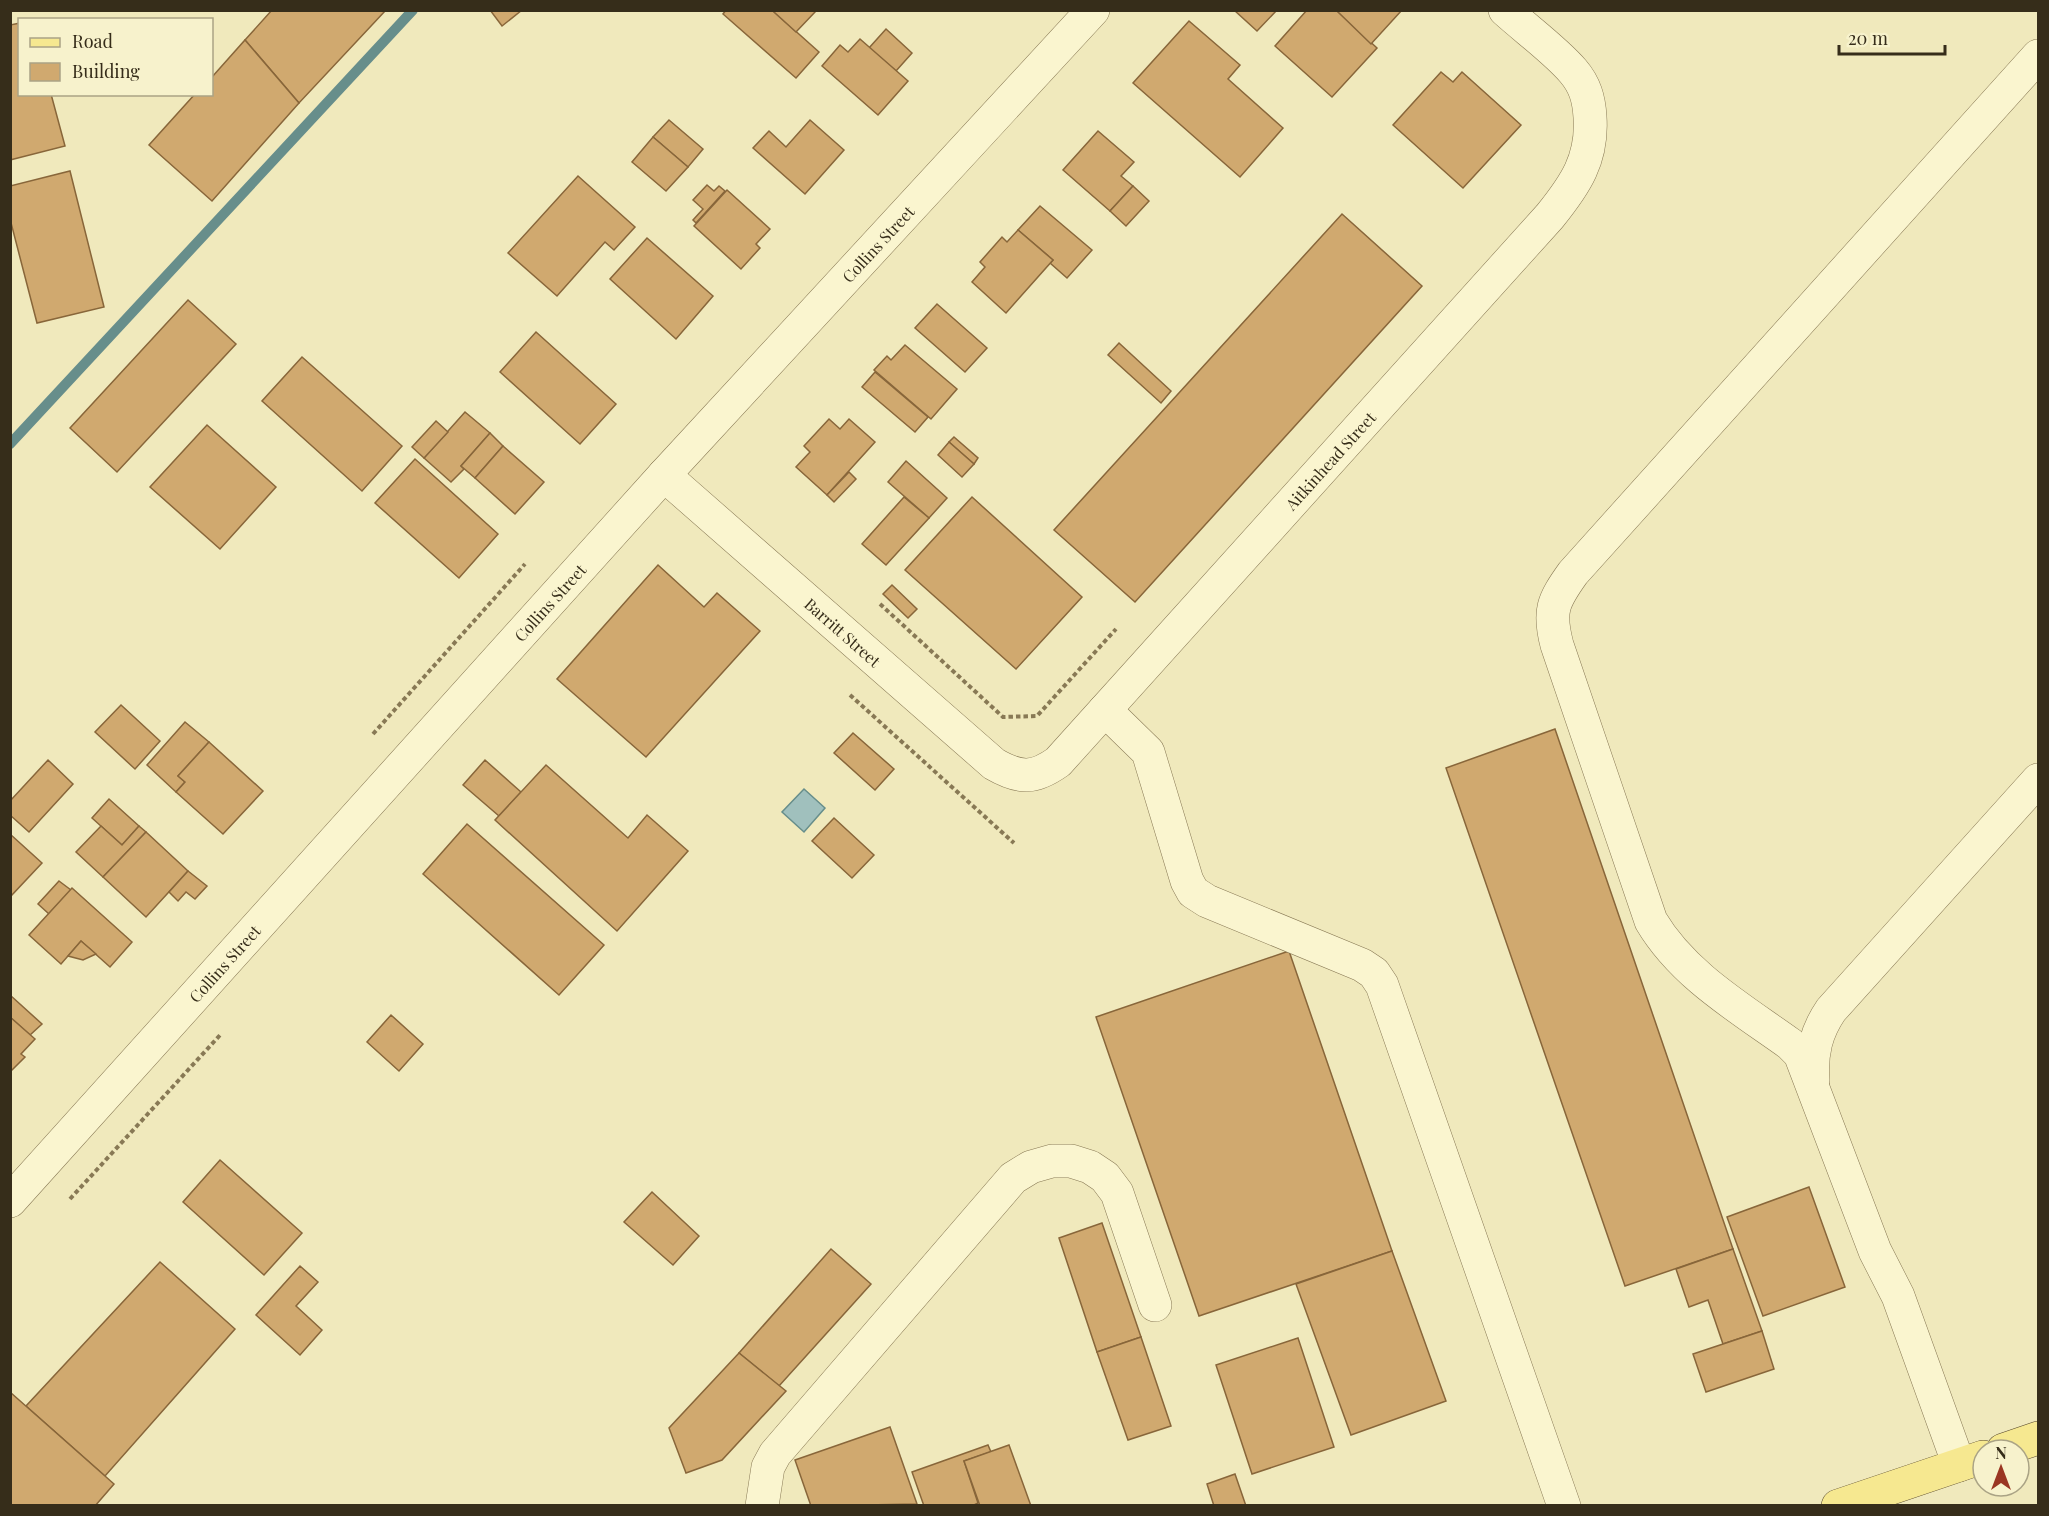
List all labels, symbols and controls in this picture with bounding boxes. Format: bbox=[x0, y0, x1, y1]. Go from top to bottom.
legend bbox=[18, 18, 213, 96]
scale bar bbox=[1839, 18, 1946, 56]
text: 20 m bbox=[1848, 26, 1888, 50]
text: Road bbox=[72, 29, 113, 53]
text: Building bbox=[72, 59, 140, 83]
street label: Collins Street bbox=[837, 200, 918, 286]
street label: Aitkinhead Street bbox=[1279, 407, 1380, 515]
street label: Collins Street bbox=[509, 559, 590, 645]
street label: Barritt Street bbox=[801, 593, 886, 671]
street label: Collins Street bbox=[184, 920, 265, 1006]
north arrow bbox=[1971, 1438, 2031, 1498]
text: N bbox=[1995, 1442, 2007, 1463]

